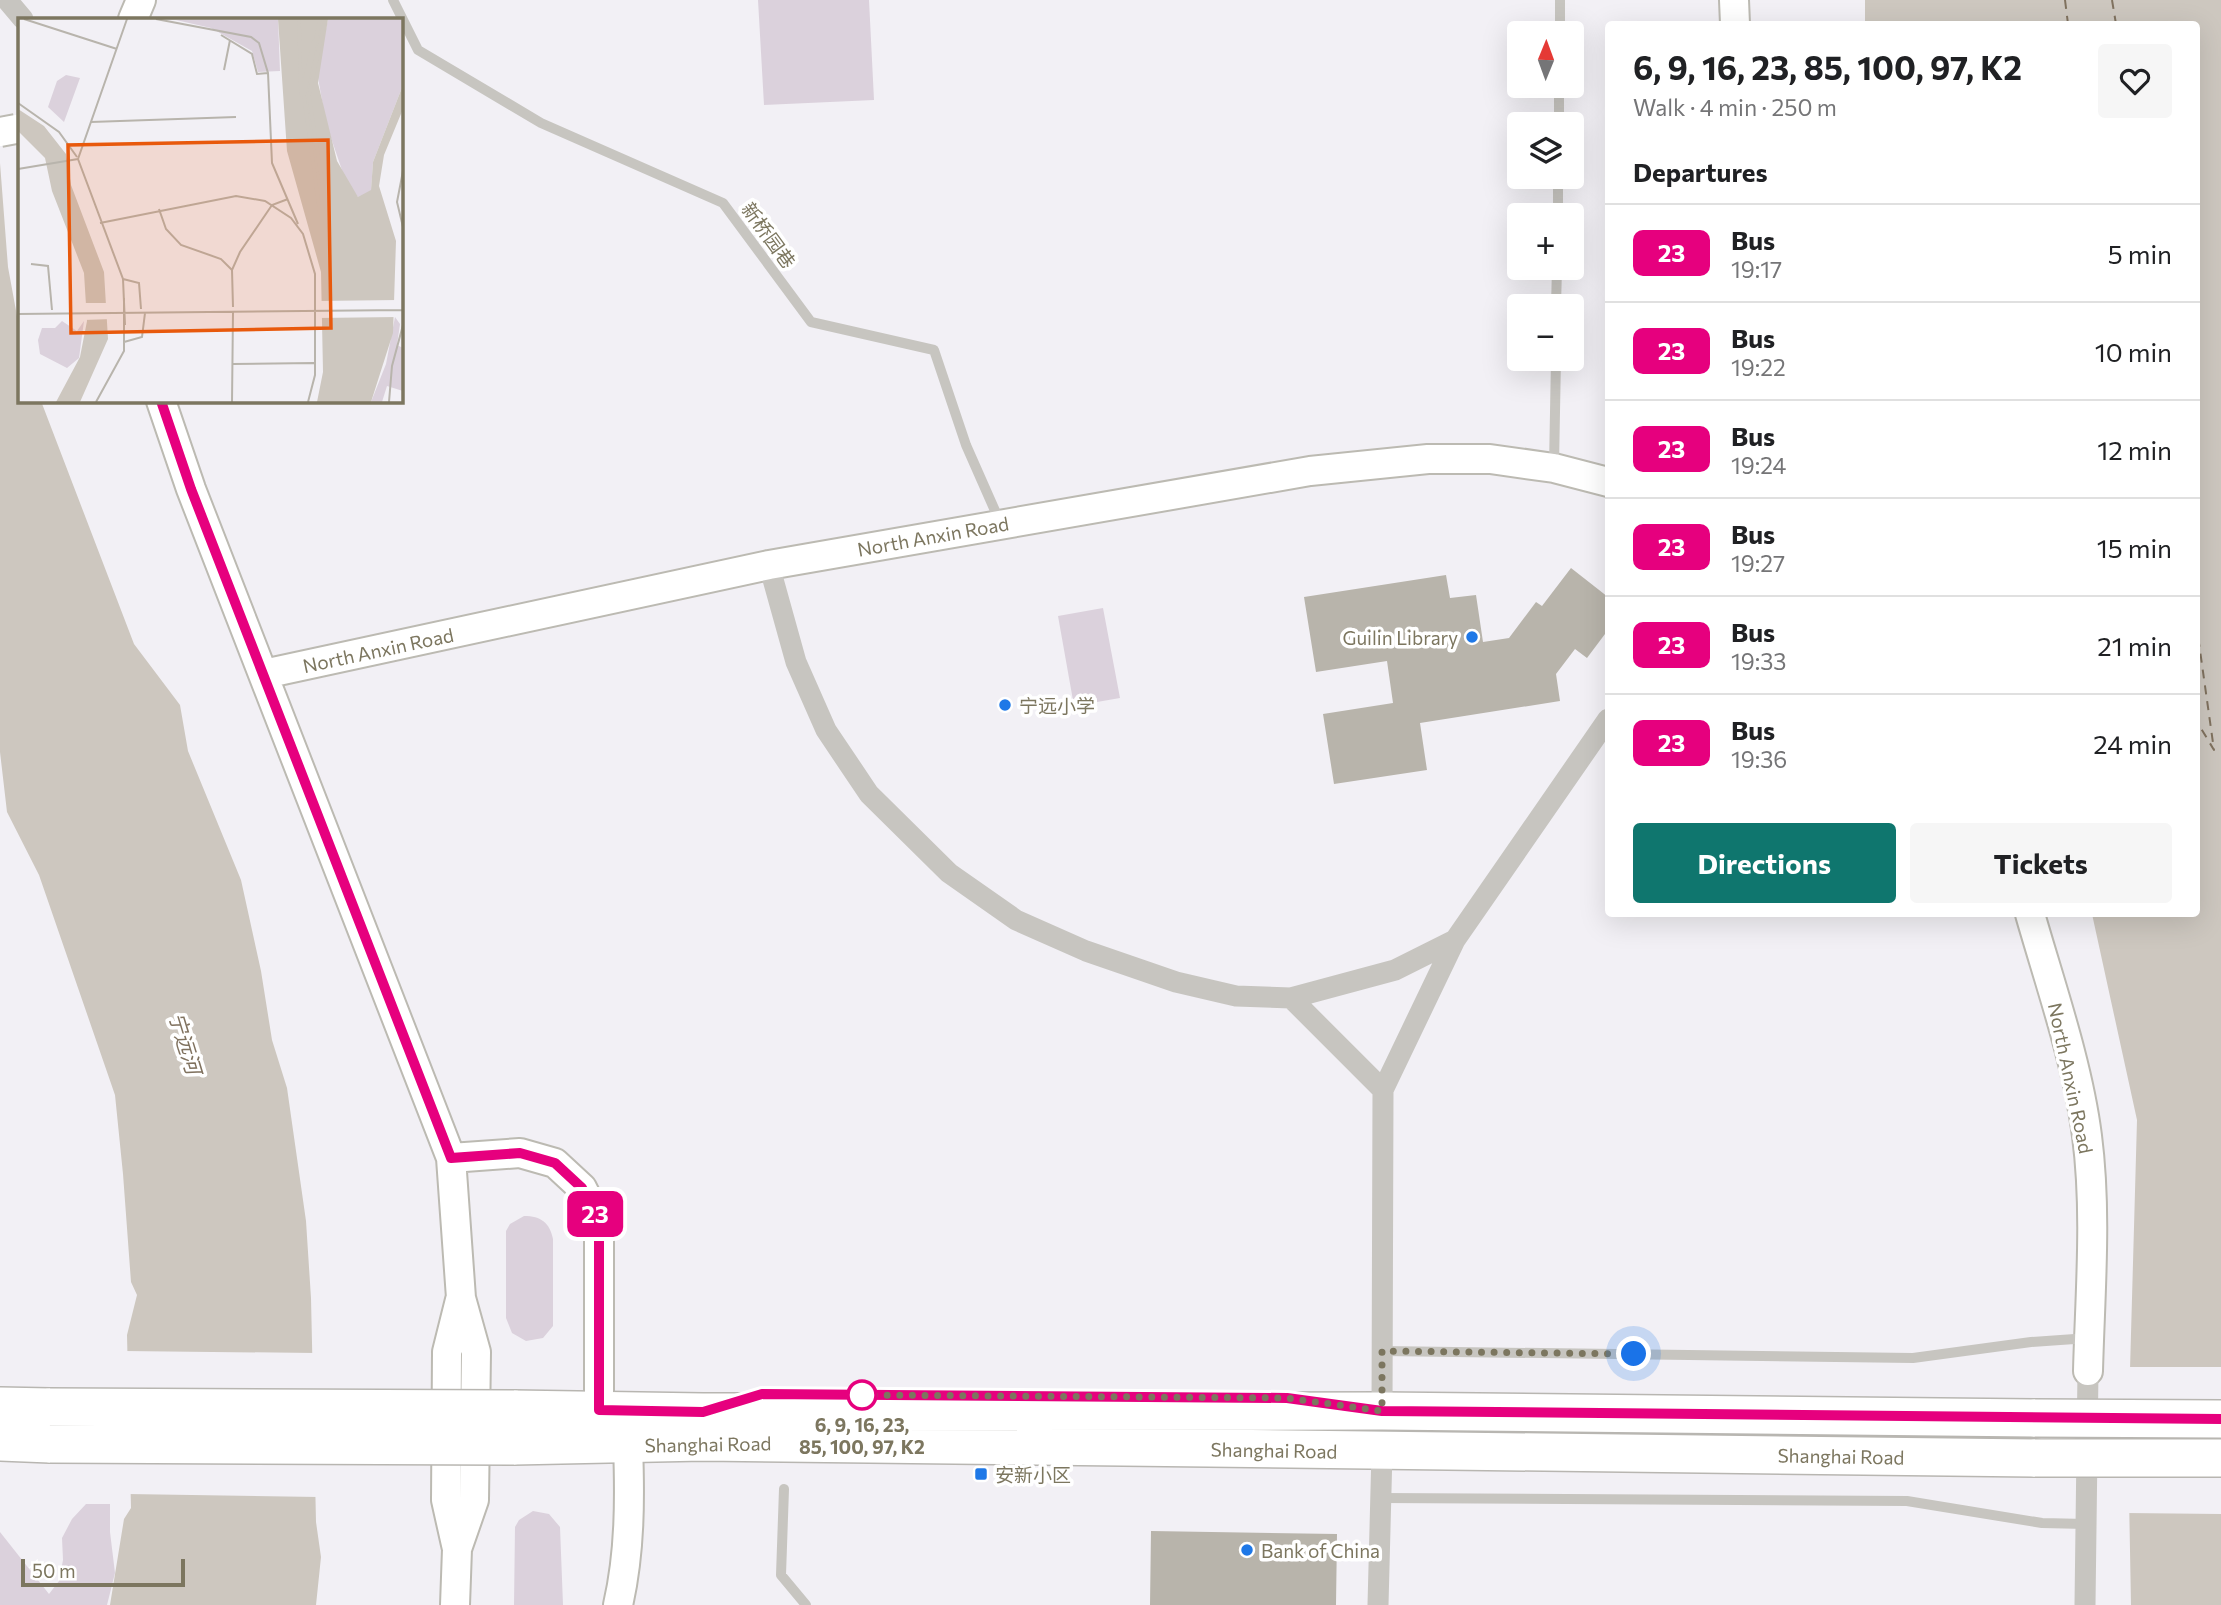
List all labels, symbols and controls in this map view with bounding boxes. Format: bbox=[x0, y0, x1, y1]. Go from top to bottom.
inset map bbox=[18, 18, 402, 402]
north arrow bbox=[1507, 21, 1584, 98]
map controls bbox=[1507, 21, 1584, 371]
button: heart bbox=[2098, 44, 2172, 118]
text: 6, 9, 16, 23, 85, 100, 97, K2 bbox=[1633, 46, 2022, 87]
text: Walk · 4 min · 250 m bbox=[1633, 93, 1837, 121]
button: layers bbox=[1507, 112, 1584, 189]
text: Departures bbox=[1633, 156, 1768, 187]
street label: 新桥园巷 bbox=[737, 197, 801, 273]
button: + bbox=[1507, 203, 1584, 280]
text: Bus bbox=[1731, 224, 1775, 255]
text: 23 bbox=[1658, 238, 1685, 267]
text: 5 min bbox=[2108, 238, 2172, 269]
text: 19:17 bbox=[1731, 255, 1782, 283]
button: − bbox=[1507, 294, 1584, 371]
text: Bus bbox=[1731, 322, 1775, 353]
text: 23 bbox=[1658, 336, 1685, 365]
text: 10 min bbox=[2095, 336, 2172, 367]
text: 19:22 bbox=[1731, 353, 1786, 381]
text: Bus bbox=[1731, 420, 1775, 451]
text: 23 bbox=[1658, 434, 1685, 463]
text: 12 min bbox=[2097, 434, 2172, 465]
text: 19:24 bbox=[1731, 451, 1786, 479]
street label: North Anxin Road bbox=[855, 511, 1011, 561]
text: Bus bbox=[1731, 518, 1775, 549]
text: 23 bbox=[1658, 532, 1685, 561]
text: 15 min bbox=[2097, 532, 2172, 563]
text: 19:27 bbox=[1731, 549, 1785, 577]
text: Bus bbox=[1731, 616, 1775, 647]
street label: North Anxin Road bbox=[301, 623, 455, 677]
place label: Guilin Library bbox=[1343, 626, 1458, 649]
marker: Guilin Library bbox=[1464, 629, 1480, 645]
text: 23 bbox=[1658, 630, 1685, 659]
text: 21 min bbox=[2097, 630, 2172, 661]
text: 19:33 bbox=[1731, 647, 1786, 675]
place label: 宁远小学 bbox=[1019, 694, 1095, 717]
marker: 宁远小学 bbox=[997, 697, 1013, 713]
text: Bus bbox=[1731, 714, 1775, 745]
text: 23 bbox=[1658, 728, 1685, 757]
text: 24 min bbox=[2093, 728, 2172, 759]
text: 19:36 bbox=[1731, 745, 1787, 773]
button: Directions bbox=[1633, 823, 1896, 903]
button: Tickets bbox=[1910, 823, 2172, 903]
street label: North Anxin Road bbox=[2044, 1001, 2098, 1155]
water label: 宁远河 bbox=[165, 1009, 208, 1081]
line badge: 23 bbox=[564, 1191, 626, 1237]
text: 23 bbox=[581, 1199, 609, 1228]
your location bbox=[1616, 1336, 1651, 1371]
marker: 6, 9, 16, 23, 85, 100, 97, K2 bbox=[847, 1380, 877, 1410]
place label: 6, 9, 16, 23, 85, 100, 97, K2 bbox=[799, 1413, 925, 1458]
street label: Shanghai Road bbox=[644, 1431, 772, 1457]
street label: Shanghai Road bbox=[1210, 1437, 1338, 1463]
street label: Shanghai Road bbox=[1777, 1443, 1905, 1469]
place label: 安新小区 bbox=[995, 1463, 1071, 1486]
marker: 安新小区 bbox=[973, 1466, 989, 1482]
place label: Bank of China bbox=[1261, 1539, 1380, 1562]
marker: Bank of China bbox=[1239, 1542, 1255, 1558]
scale bar bbox=[21, 1556, 186, 1588]
text: 50 m bbox=[32, 1559, 76, 1582]

